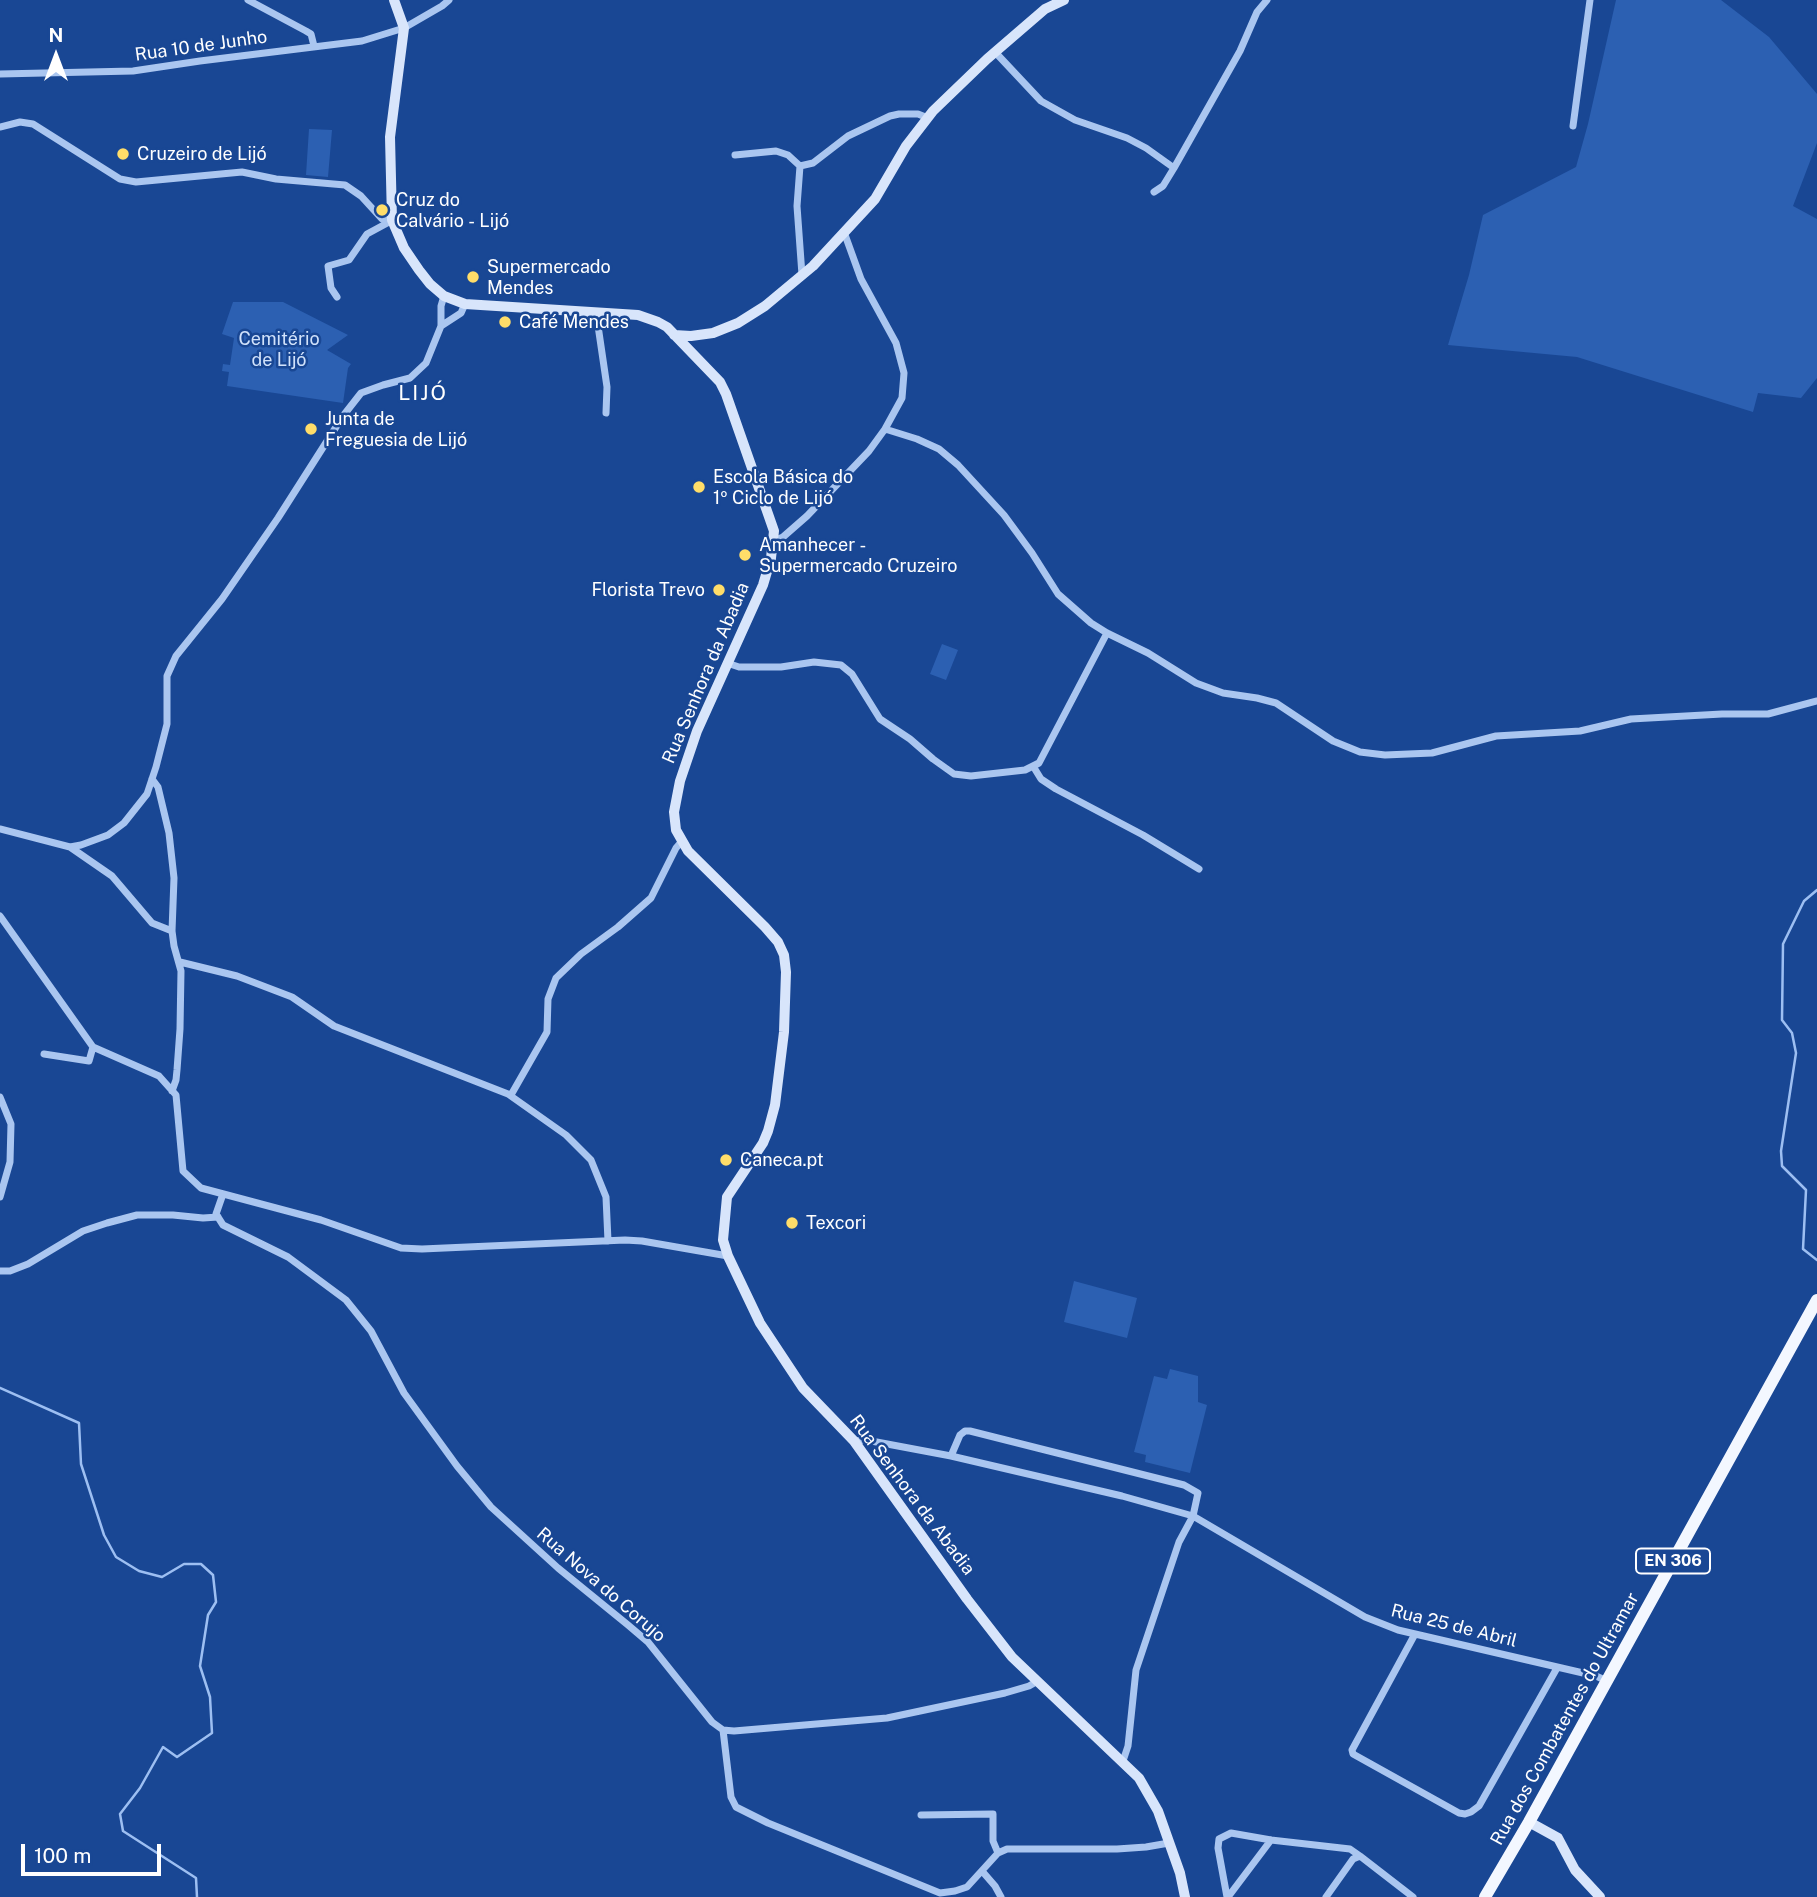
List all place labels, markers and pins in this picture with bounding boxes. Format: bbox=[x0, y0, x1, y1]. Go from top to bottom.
place label: Cruzeiro de Lijó bbox=[137, 143, 267, 165]
marker: Cruzeiro de Lijó bbox=[115, 146, 131, 162]
place label: Cruz do Calvário - Lijó bbox=[396, 189, 509, 232]
marker: Cruz do Calvário - Lijó bbox=[374, 202, 390, 218]
place label: Supermercado Mendes bbox=[487, 256, 611, 298]
marker: Supermercado Mendes bbox=[465, 269, 481, 285]
place label: Café Mendes bbox=[519, 311, 629, 333]
marker: Café Mendes bbox=[497, 314, 513, 330]
place label: Junta de Freguesia de Lijó bbox=[325, 408, 467, 450]
marker: Junta de Freguesia de Lijó bbox=[303, 421, 319, 437]
place label: Escola Básica do 1º Ciclo de Lijó bbox=[713, 466, 853, 508]
marker: Escola Básica do 1º Ciclo de Lijó bbox=[691, 479, 707, 495]
place label: Amanhecer - Supermercado Cruzeiro bbox=[759, 534, 957, 576]
marker: Amanhecer - Supermercado Cruzeiro bbox=[737, 547, 753, 563]
place label: Florista Trevo bbox=[591, 579, 705, 601]
marker: Florista Trevo bbox=[711, 582, 727, 598]
place label: Caneca.pt bbox=[740, 1149, 824, 1171]
marker: Caneca.pt bbox=[718, 1152, 734, 1168]
place label: Texcori bbox=[806, 1212, 866, 1234]
marker: Texcori bbox=[784, 1215, 800, 1231]

